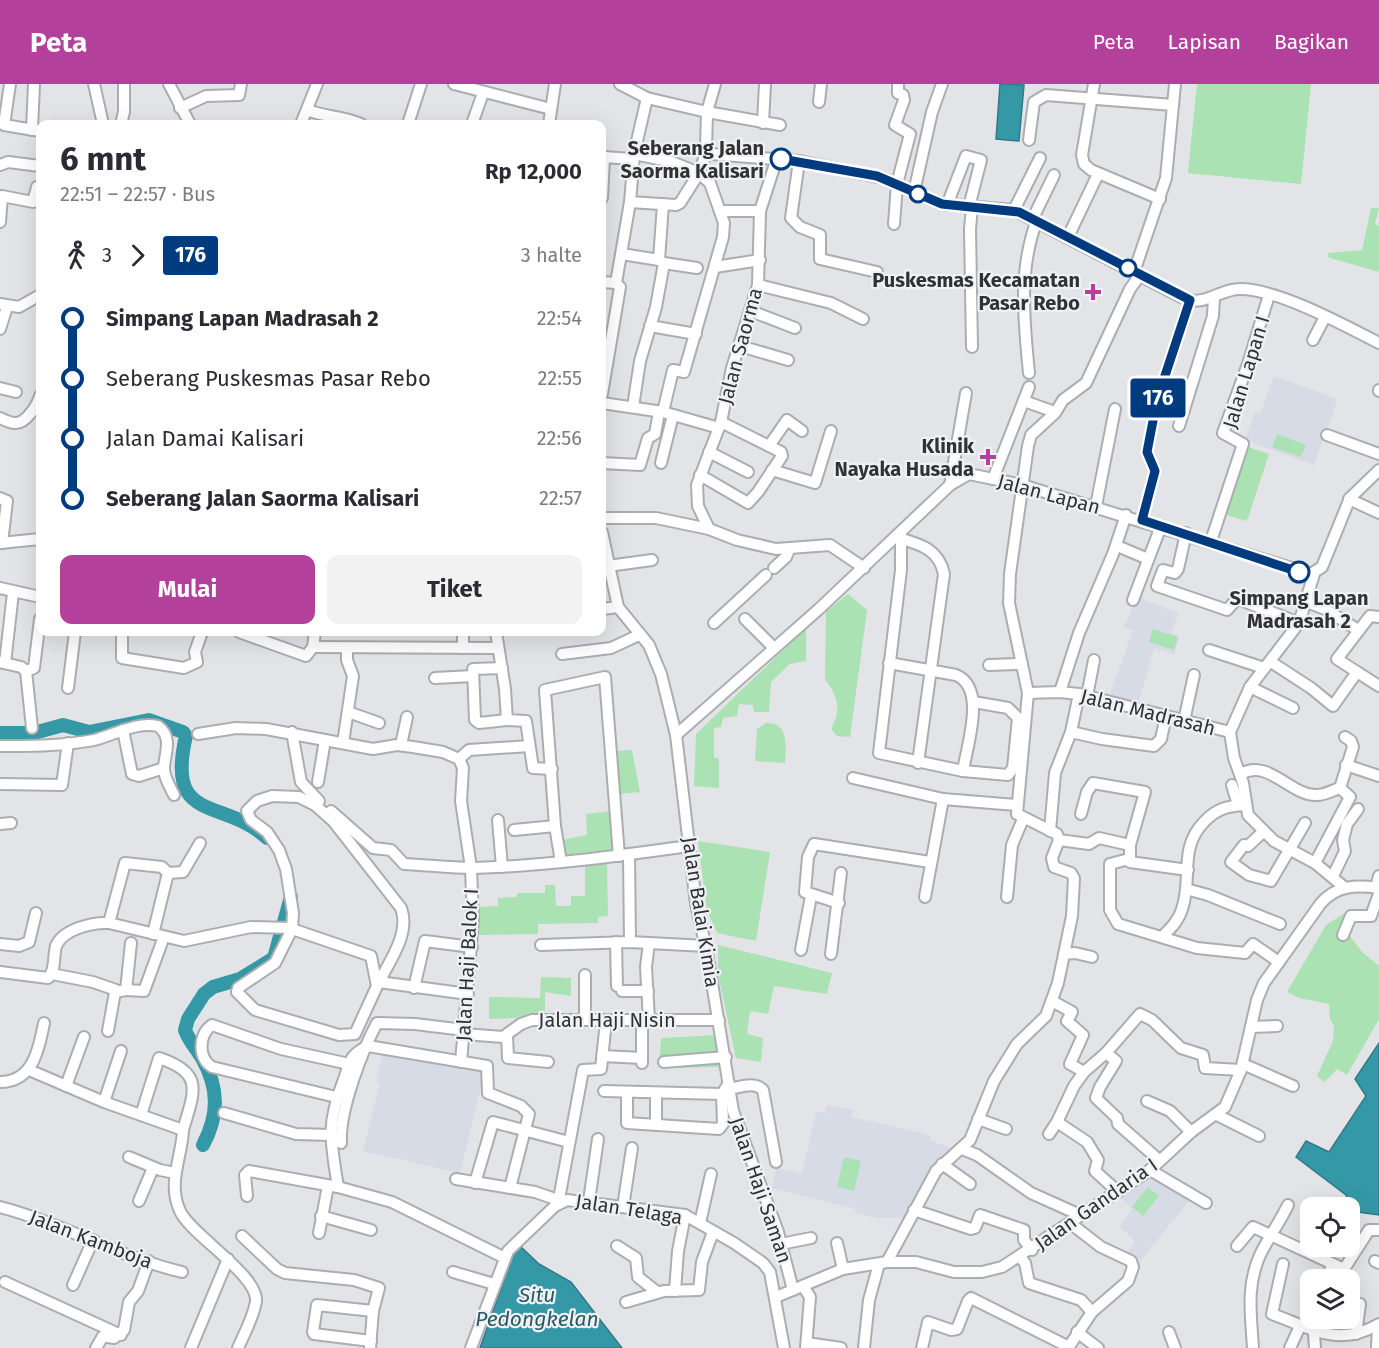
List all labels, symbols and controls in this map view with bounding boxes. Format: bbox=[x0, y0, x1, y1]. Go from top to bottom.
text: Peta bbox=[30, 26, 87, 59]
text: Peta bbox=[1093, 29, 1135, 55]
text: Lapisan bbox=[1168, 29, 1241, 55]
text: Bagikan bbox=[1274, 29, 1349, 55]
place label: Seberang Jalan Saorma Kalisari bbox=[620, 136, 764, 183]
text: 6 mnt bbox=[60, 139, 146, 179]
marker: Seberang Jalan Saorma Kalisari bbox=[770, 148, 792, 170]
text: Rp 12,000 bbox=[485, 158, 582, 185]
text: 22:51 – 22:57 · Bus bbox=[60, 182, 215, 206]
unlabelled marker bbox=[909, 185, 927, 203]
icon: walk bbox=[60, 239, 93, 272]
icon: forward bbox=[121, 239, 154, 272]
text: 176 bbox=[175, 242, 206, 268]
text: 3 bbox=[102, 243, 112, 267]
text: 3 halte bbox=[521, 243, 582, 267]
unlabelled marker bbox=[1119, 259, 1137, 277]
place label: Puskesmas Kecamatan Pasar Rebo bbox=[872, 268, 1080, 315]
marker: Puskesmas Kecamatan Pasar Rebo bbox=[1084, 283, 1102, 301]
street label: Jalan Saorma bbox=[713, 285, 767, 407]
text: Simpang Lapan Madrasah 2 bbox=[106, 305, 379, 332]
text: 22:54 bbox=[537, 306, 582, 330]
street label: Jalan Lapan I bbox=[1217, 313, 1275, 431]
text: Seberang Puskesmas Pasar Rebo bbox=[106, 365, 431, 392]
text: 22:55 bbox=[537, 366, 582, 390]
line badge: 176 bbox=[1124, 378, 1192, 418]
text: 176 bbox=[1142, 385, 1174, 411]
text: Jalan Damai Kalisari bbox=[106, 425, 304, 452]
text: 22:56 bbox=[537, 426, 582, 450]
place label: Klinik Nayaka Husada bbox=[835, 434, 975, 481]
marker: Klinik Nayaka Husada bbox=[979, 448, 997, 466]
street label: Jalan Lapan bbox=[995, 469, 1103, 519]
text: Seberang Jalan Saorma Kalisari bbox=[106, 485, 419, 512]
text: 22:57 bbox=[539, 486, 582, 510]
button: Mulai bbox=[60, 555, 315, 624]
button: Tiket bbox=[327, 555, 582, 624]
marker: Simpang Lapan Madrasah 2 bbox=[1288, 561, 1310, 583]
place label: Simpang Lapan Madrasah 2 bbox=[1229, 586, 1369, 633]
street label: Jalan Madrasah bbox=[1078, 684, 1218, 740]
street label: Jalan Balai Kimia bbox=[677, 835, 725, 989]
street label: Jalan Haji Balok I bbox=[451, 888, 483, 1042]
street label: Jalan Haji Nisin bbox=[538, 1008, 676, 1032]
street label: Jalan Haji Saman bbox=[725, 1114, 797, 1266]
street label: Jalan Gandaria I bbox=[1030, 1153, 1162, 1255]
street label: Jalan Telaga bbox=[574, 1189, 684, 1229]
map controls bbox=[1300, 1197, 1360, 1329]
button: locate bbox=[1300, 1197, 1360, 1257]
street label: Jalan Kamboja bbox=[26, 1204, 156, 1274]
button: layers bbox=[1300, 1269, 1360, 1329]
water label: Situ Pedongkelan bbox=[475, 1282, 599, 1332]

